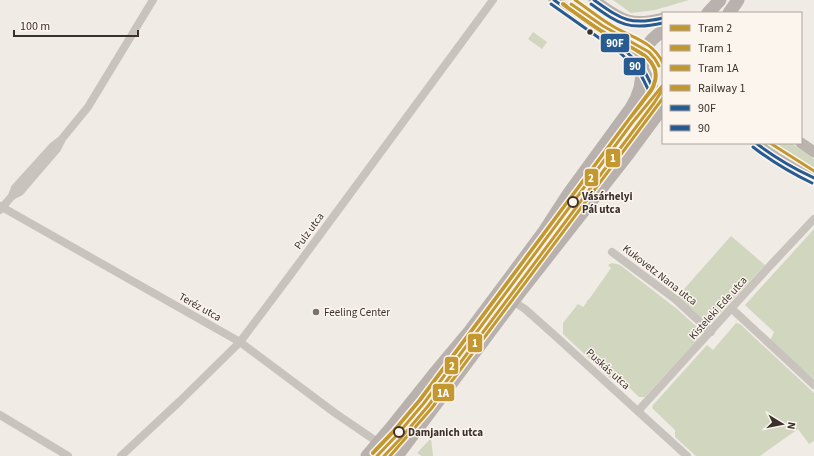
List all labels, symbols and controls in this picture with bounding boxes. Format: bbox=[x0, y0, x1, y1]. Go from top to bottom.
scale bar bbox=[14, 12, 138, 38]
legend bbox=[662, 12, 802, 144]
text: 100 m bbox=[20, 18, 50, 35]
text: Tram 2 bbox=[698, 20, 732, 37]
unlabelled marker bbox=[585, 27, 595, 37]
line badge: 90F bbox=[600, 33, 630, 53]
text: 90F bbox=[606, 36, 624, 51]
text: Tram 1 bbox=[698, 40, 732, 57]
line badge: 90 bbox=[623, 57, 646, 76]
text: 90 bbox=[629, 59, 641, 74]
text: Tram 1A bbox=[698, 60, 739, 77]
text: Railway 1 bbox=[698, 80, 745, 97]
text: 90F bbox=[698, 100, 716, 117]
text: 90 bbox=[698, 120, 710, 137]
line badge: 1 bbox=[605, 148, 621, 168]
text: 1 bbox=[610, 151, 616, 166]
line badge: 2 bbox=[584, 168, 599, 187]
text: 2 bbox=[588, 171, 594, 186]
place label: Vásárhelyi Pál utca bbox=[581, 189, 632, 217]
marker: Vásárhelyi Pál utca bbox=[567, 196, 579, 208]
street label: Pulz utca bbox=[291, 210, 327, 252]
street label: Kukovetz Nana utca bbox=[620, 241, 700, 309]
street label: Kisteleki Ede utca bbox=[685, 273, 751, 343]
street label: Teréz utca bbox=[176, 289, 224, 325]
place label: Feeling Center bbox=[324, 305, 390, 320]
marker: Feeling Center bbox=[311, 307, 321, 317]
line badge: 1 bbox=[467, 333, 483, 353]
text: 1 bbox=[472, 336, 478, 351]
street label: Puskás utca bbox=[583, 345, 633, 393]
line badge: 2 bbox=[444, 356, 459, 375]
text: 2 bbox=[449, 359, 455, 374]
line badge: 1A bbox=[432, 383, 455, 402]
text: 1A bbox=[437, 386, 450, 401]
north arrow bbox=[762, 404, 802, 444]
text: N bbox=[783, 421, 799, 431]
place label: Damjanich utca bbox=[408, 425, 483, 440]
marker: Damjanich utca bbox=[393, 426, 405, 438]

